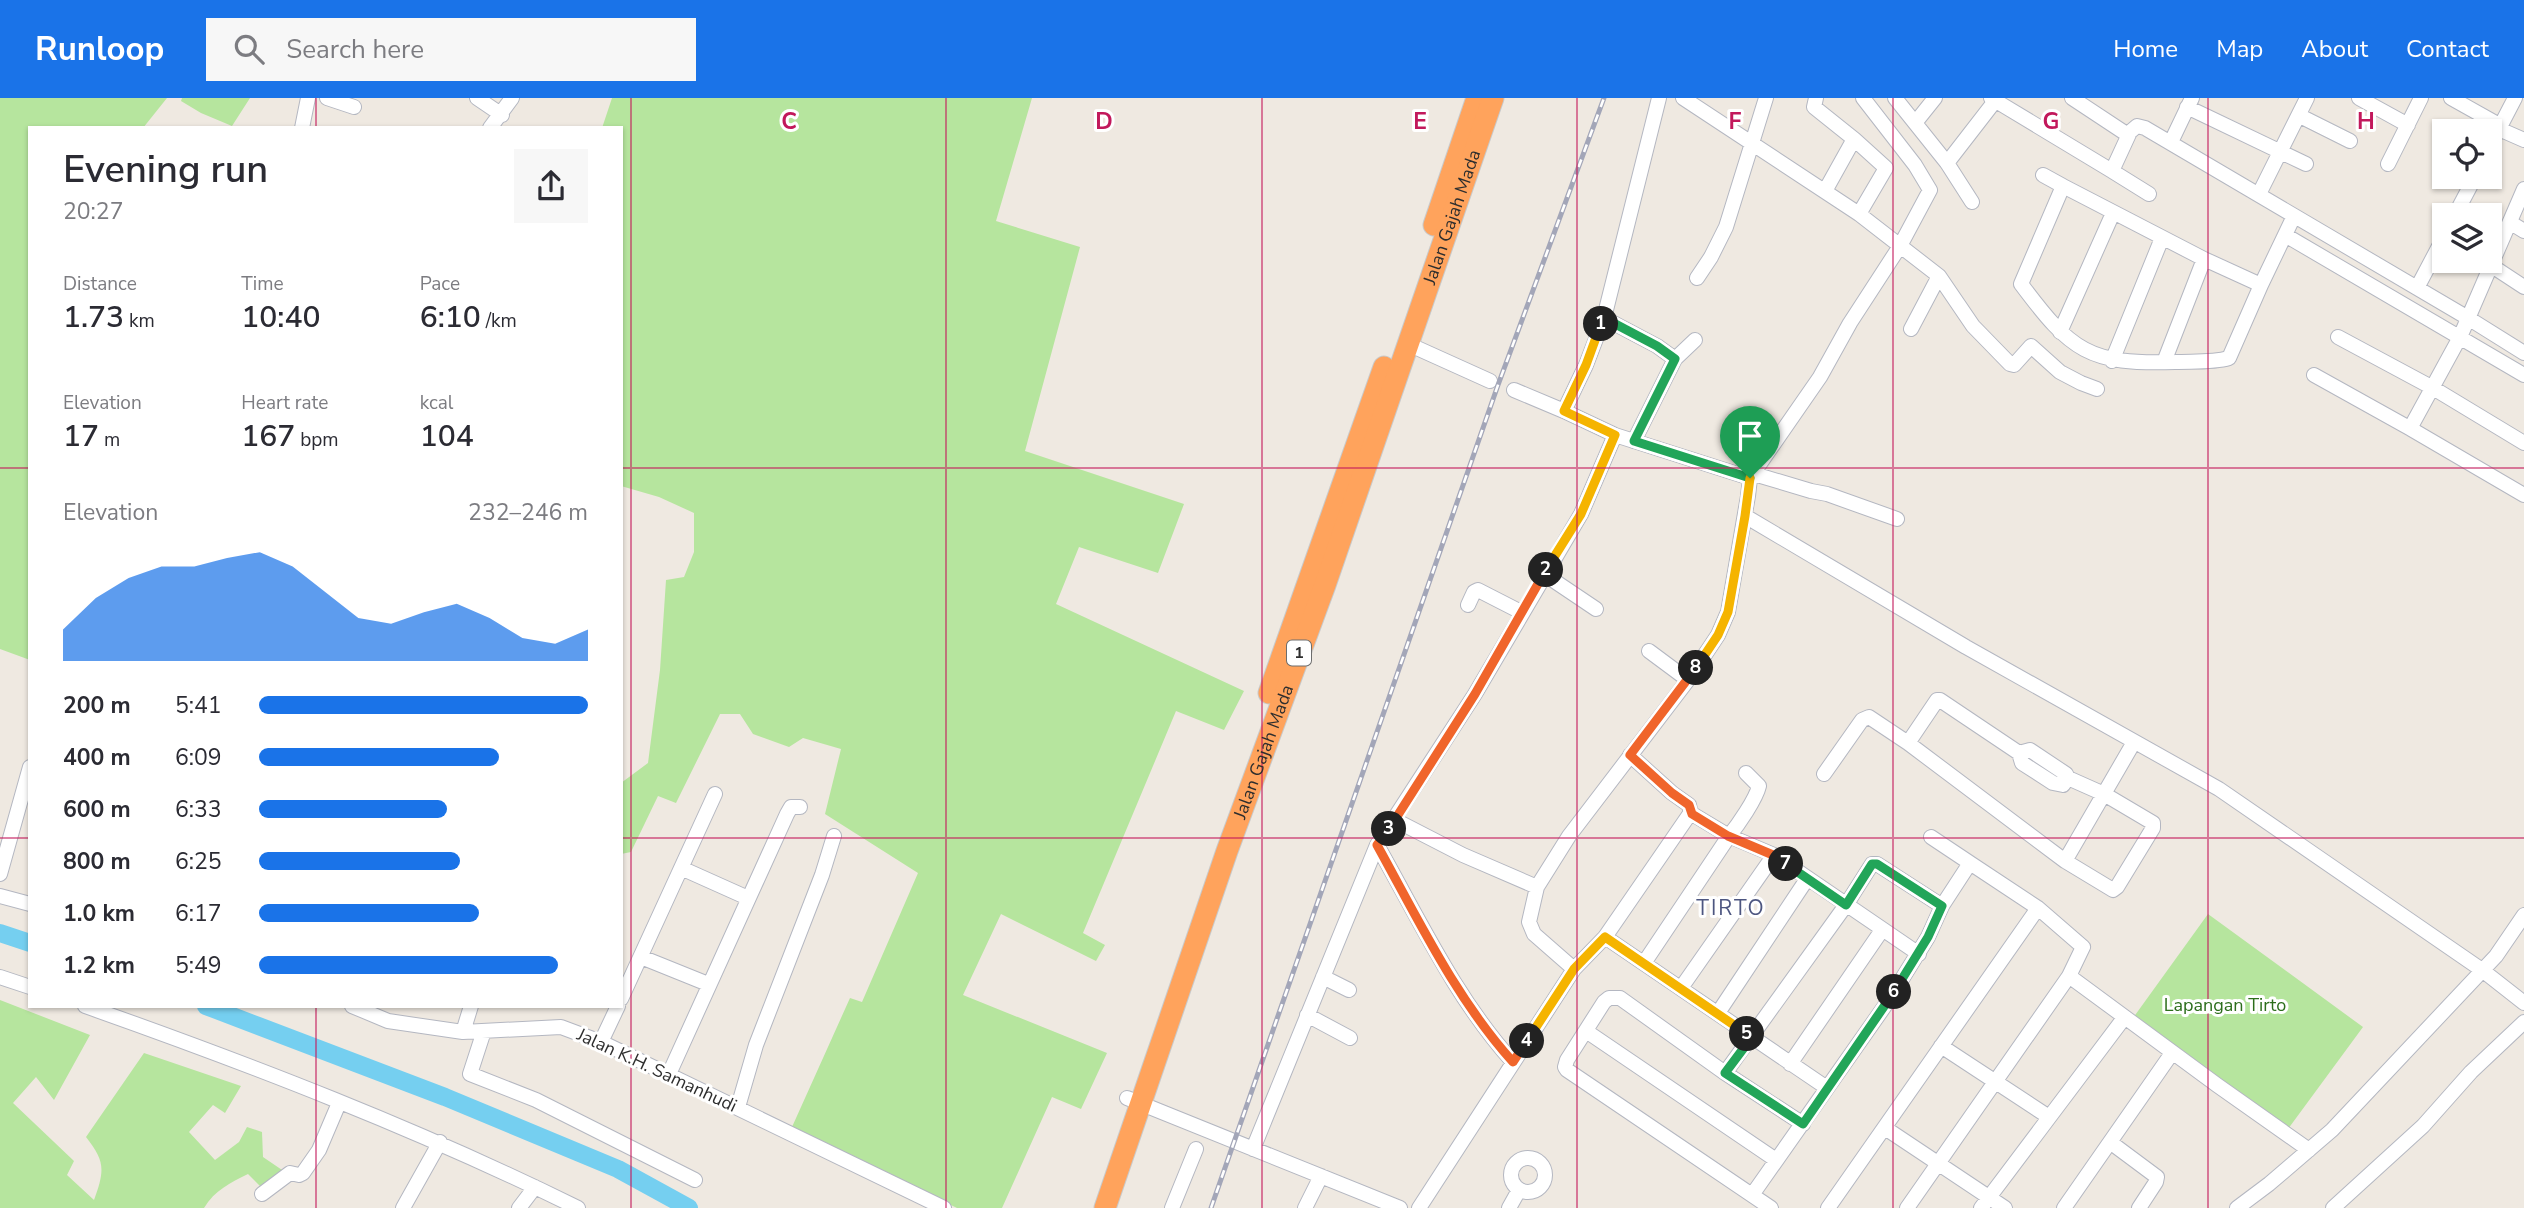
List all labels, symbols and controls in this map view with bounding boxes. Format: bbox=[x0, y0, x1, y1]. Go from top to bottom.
search box bbox=[206, 18, 696, 81]
text: Runloop bbox=[35, 27, 164, 72]
icon: search bbox=[230, 30, 268, 68]
text: Search here bbox=[286, 32, 424, 67]
text: Home bbox=[2113, 33, 2178, 65]
text: Map bbox=[2216, 33, 2263, 65]
text: About bbox=[2301, 33, 2368, 65]
text: Contact bbox=[2406, 33, 2489, 65]
text: C bbox=[781, 106, 797, 137]
text: D bbox=[1095, 106, 1113, 137]
text: E bbox=[1413, 106, 1427, 137]
text: F bbox=[1729, 106, 1742, 137]
text: G bbox=[2043, 106, 2059, 137]
text: H bbox=[2357, 106, 2375, 137]
map controls bbox=[2432, 119, 2502, 273]
button: locate bbox=[2432, 119, 2502, 189]
text: Evening run bbox=[63, 144, 268, 195]
street label: Jalan Gajah Mada bbox=[1417, 146, 1486, 289]
button: share bbox=[514, 149, 588, 223]
text: 20:27 bbox=[63, 196, 123, 227]
button: layers bbox=[2432, 203, 2502, 273]
text: Distance bbox=[63, 271, 137, 297]
text: Time bbox=[241, 271, 284, 297]
text: Pace bbox=[420, 271, 460, 297]
text: 1.73 bbox=[63, 297, 124, 338]
text: 10:40 bbox=[241, 297, 320, 338]
text: 6:10 bbox=[420, 297, 481, 338]
pin: 1 bbox=[1584, 306, 1618, 342]
text: km bbox=[124, 308, 155, 334]
text: /km bbox=[481, 308, 517, 334]
text: 1 bbox=[1595, 310, 1606, 336]
text: Elevation bbox=[63, 390, 142, 416]
text: Heart rate bbox=[241, 390, 328, 416]
text: kcal bbox=[420, 390, 453, 416]
pin bbox=[1720, 406, 1780, 478]
text: 17 bbox=[63, 416, 99, 457]
text: 167 bbox=[241, 416, 295, 457]
text: 104 bbox=[420, 416, 474, 457]
icon: arrive bbox=[1731, 417, 1769, 455]
text: m bbox=[99, 427, 120, 453]
text: bpm bbox=[295, 427, 339, 453]
text: Elevation bbox=[63, 497, 158, 528]
text: 232–246 m bbox=[468, 497, 588, 528]
pin: 2 bbox=[1528, 552, 1564, 588]
text: 2 bbox=[1540, 556, 1551, 582]
road number: 1 bbox=[1287, 640, 1311, 666]
pin: 8 bbox=[1678, 650, 1714, 686]
text: 8 bbox=[1690, 654, 1701, 680]
street label: Jalan Gajah Mada bbox=[1228, 681, 1299, 823]
text: 200 m bbox=[63, 690, 131, 721]
text: 5:41 bbox=[175, 690, 222, 721]
text: 400 m bbox=[63, 742, 131, 773]
text: 6:09 bbox=[175, 742, 222, 773]
text: 600 m bbox=[63, 794, 131, 825]
text: 6:33 bbox=[175, 794, 222, 825]
pin: 3 bbox=[1372, 812, 1406, 846]
text: 3 bbox=[1383, 815, 1394, 841]
text: 800 m bbox=[63, 846, 131, 877]
text: 6:25 bbox=[175, 846, 222, 877]
pin: 7 bbox=[1768, 846, 1803, 882]
text: 7 bbox=[1780, 850, 1791, 876]
district label: TIRTO bbox=[1696, 894, 1766, 922]
text: 1.0 km bbox=[63, 898, 135, 929]
text: 6:17 bbox=[175, 898, 222, 929]
text: 1.2 km bbox=[63, 950, 135, 981]
text: 5:49 bbox=[175, 950, 222, 981]
pin: 6 bbox=[1876, 974, 1912, 1010]
text: 6 bbox=[1888, 978, 1899, 1004]
park label: Lapangan Tirto bbox=[2164, 993, 2286, 1017]
pin: 5 bbox=[1730, 1016, 1764, 1052]
text: 5 bbox=[1741, 1020, 1752, 1046]
street label: Jalan K.H. Samanhudi bbox=[572, 1022, 741, 1118]
pin: 4 bbox=[1510, 1024, 1544, 1058]
text: 4 bbox=[1521, 1027, 1532, 1053]

